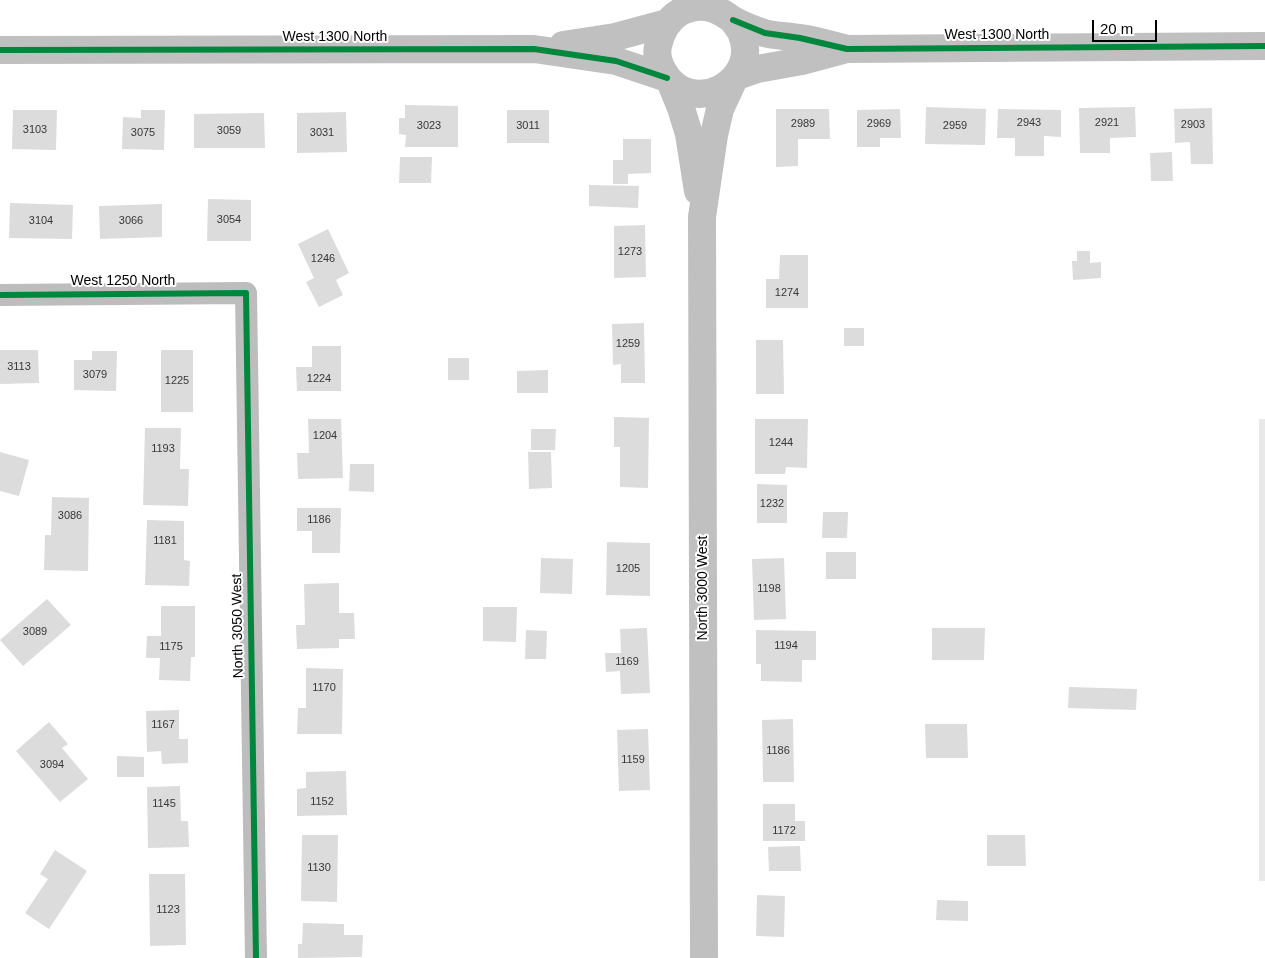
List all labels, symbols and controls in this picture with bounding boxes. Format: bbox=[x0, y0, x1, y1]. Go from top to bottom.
scale bar bbox=[1095, 10, 1160, 42]
text: 20 m bbox=[1100, 20, 1133, 37]
street label: West 1300 North bbox=[945, 27, 1049, 43]
street label: West 1300 North bbox=[283, 29, 387, 45]
house number: 2943 bbox=[1017, 116, 1041, 130]
house number: 2921 bbox=[1095, 116, 1119, 130]
house number: 2989 bbox=[791, 117, 815, 131]
house number: 2969 bbox=[867, 117, 891, 131]
house number: 2903 bbox=[1181, 118, 1205, 132]
house number: 3023 bbox=[417, 119, 441, 133]
house number: 3011 bbox=[516, 119, 540, 133]
house number: 2959 bbox=[943, 119, 967, 133]
house number: 3103 bbox=[23, 123, 47, 137]
house number: 3059 bbox=[217, 124, 241, 138]
house number: 3075 bbox=[131, 126, 155, 140]
house number: 3031 bbox=[310, 126, 334, 140]
house number: 3054 bbox=[217, 213, 241, 227]
house number: 3104 bbox=[29, 214, 53, 228]
house number: 3066 bbox=[119, 214, 143, 228]
house number: 1273 bbox=[618, 245, 642, 259]
house number: 1246 bbox=[311, 252, 335, 266]
street label: West 1250 North bbox=[71, 273, 175, 289]
house number: 1274 bbox=[775, 286, 799, 300]
house number: 1259 bbox=[616, 337, 640, 351]
house number: 3113 bbox=[7, 360, 31, 374]
house number: 3079 bbox=[83, 368, 107, 382]
house number: 1224 bbox=[307, 372, 331, 386]
house number: 1225 bbox=[165, 374, 189, 388]
house number: 1204 bbox=[313, 429, 337, 443]
house number: 1244 bbox=[769, 436, 793, 450]
house number: 1193 bbox=[151, 442, 175, 456]
house number: 1232 bbox=[760, 497, 784, 511]
house number: 3086 bbox=[58, 509, 82, 523]
house number: 1186 bbox=[307, 513, 331, 527]
house number: 1181 bbox=[153, 534, 177, 548]
street label: North 3000 West bbox=[695, 536, 711, 640]
house number: 1205 bbox=[616, 562, 640, 576]
street label: North 3050 West bbox=[229, 573, 247, 679]
house number: 1198 bbox=[757, 582, 781, 596]
house number: 3089 bbox=[23, 625, 47, 639]
house number: 1194 bbox=[774, 639, 798, 653]
house number: 1175 bbox=[159, 640, 183, 654]
house number: 1169 bbox=[615, 655, 639, 669]
house number: 1170 bbox=[312, 681, 336, 695]
house number: 1167 bbox=[151, 718, 175, 732]
house number: 1186 bbox=[766, 744, 790, 758]
house number: 1159 bbox=[621, 753, 645, 767]
house number: 3094 bbox=[40, 758, 64, 772]
house number: 1152 bbox=[310, 795, 334, 809]
house number: 1145 bbox=[152, 797, 176, 811]
house number: 1172 bbox=[772, 824, 796, 838]
house number: 1130 bbox=[307, 861, 331, 875]
house number: 1123 bbox=[156, 903, 180, 917]

